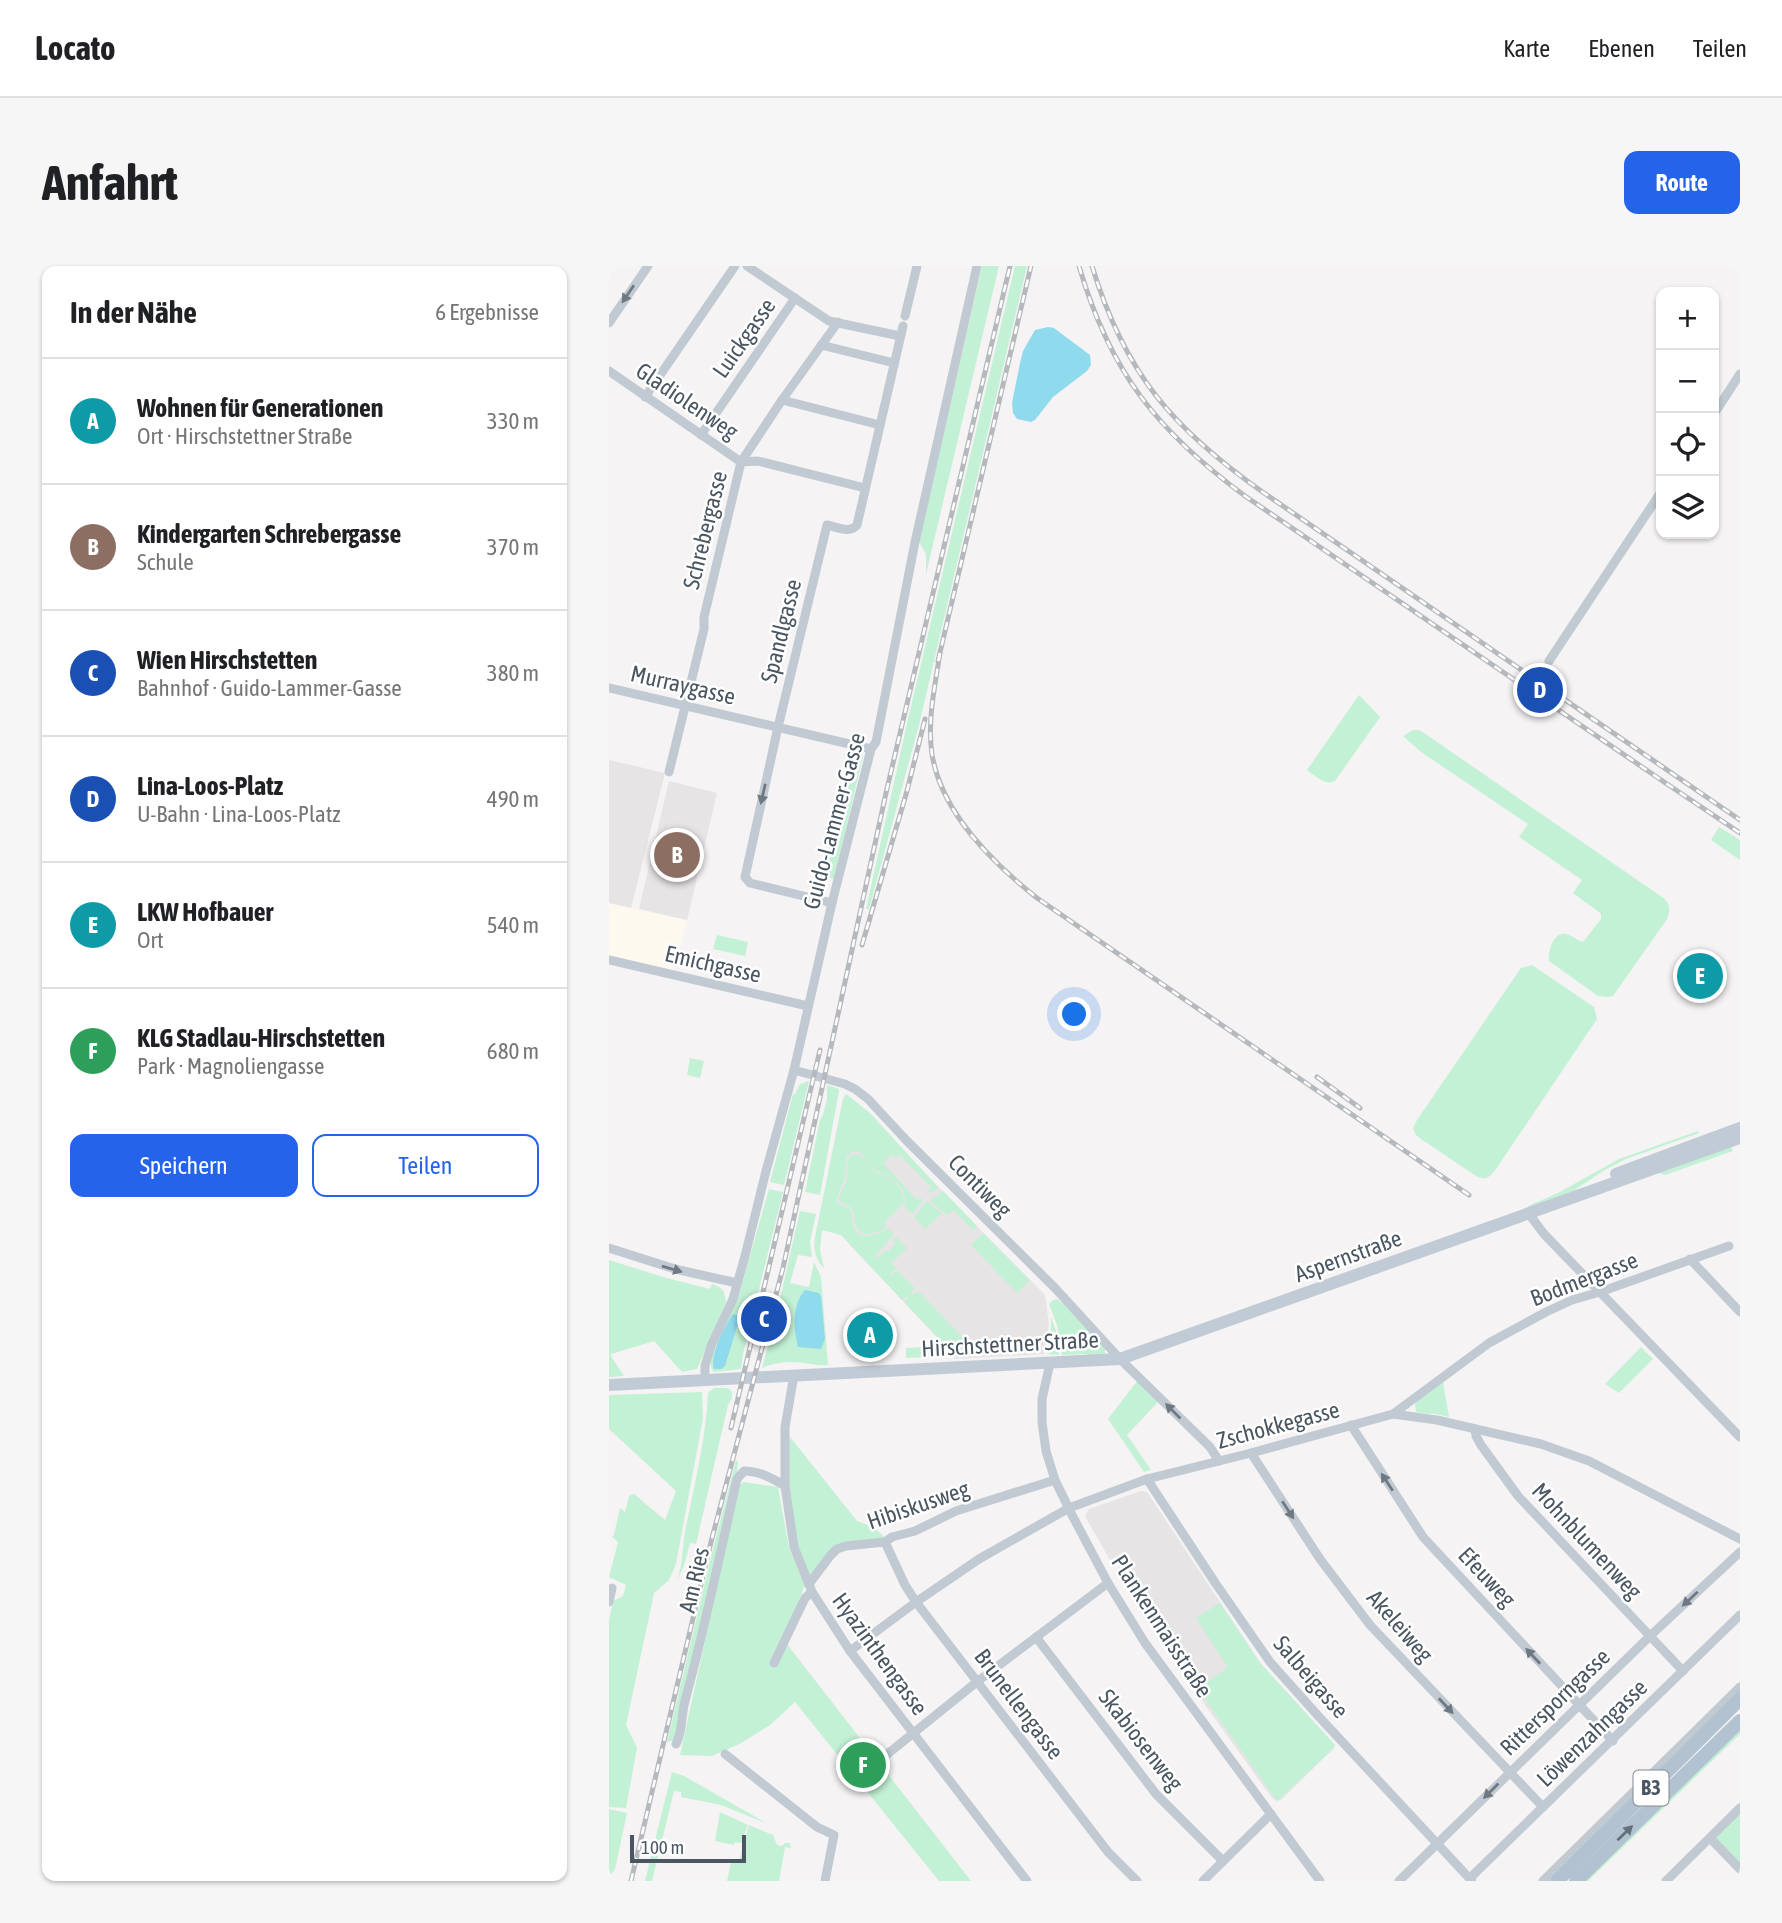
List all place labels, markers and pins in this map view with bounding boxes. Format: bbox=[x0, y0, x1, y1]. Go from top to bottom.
pin: D bbox=[1517, 664, 1563, 716]
pin: B bbox=[654, 829, 700, 881]
pin: E bbox=[1677, 950, 1723, 1002]
pin: C bbox=[741, 1293, 787, 1345]
pin: A bbox=[847, 1309, 893, 1361]
pin: F bbox=[840, 1739, 886, 1791]

